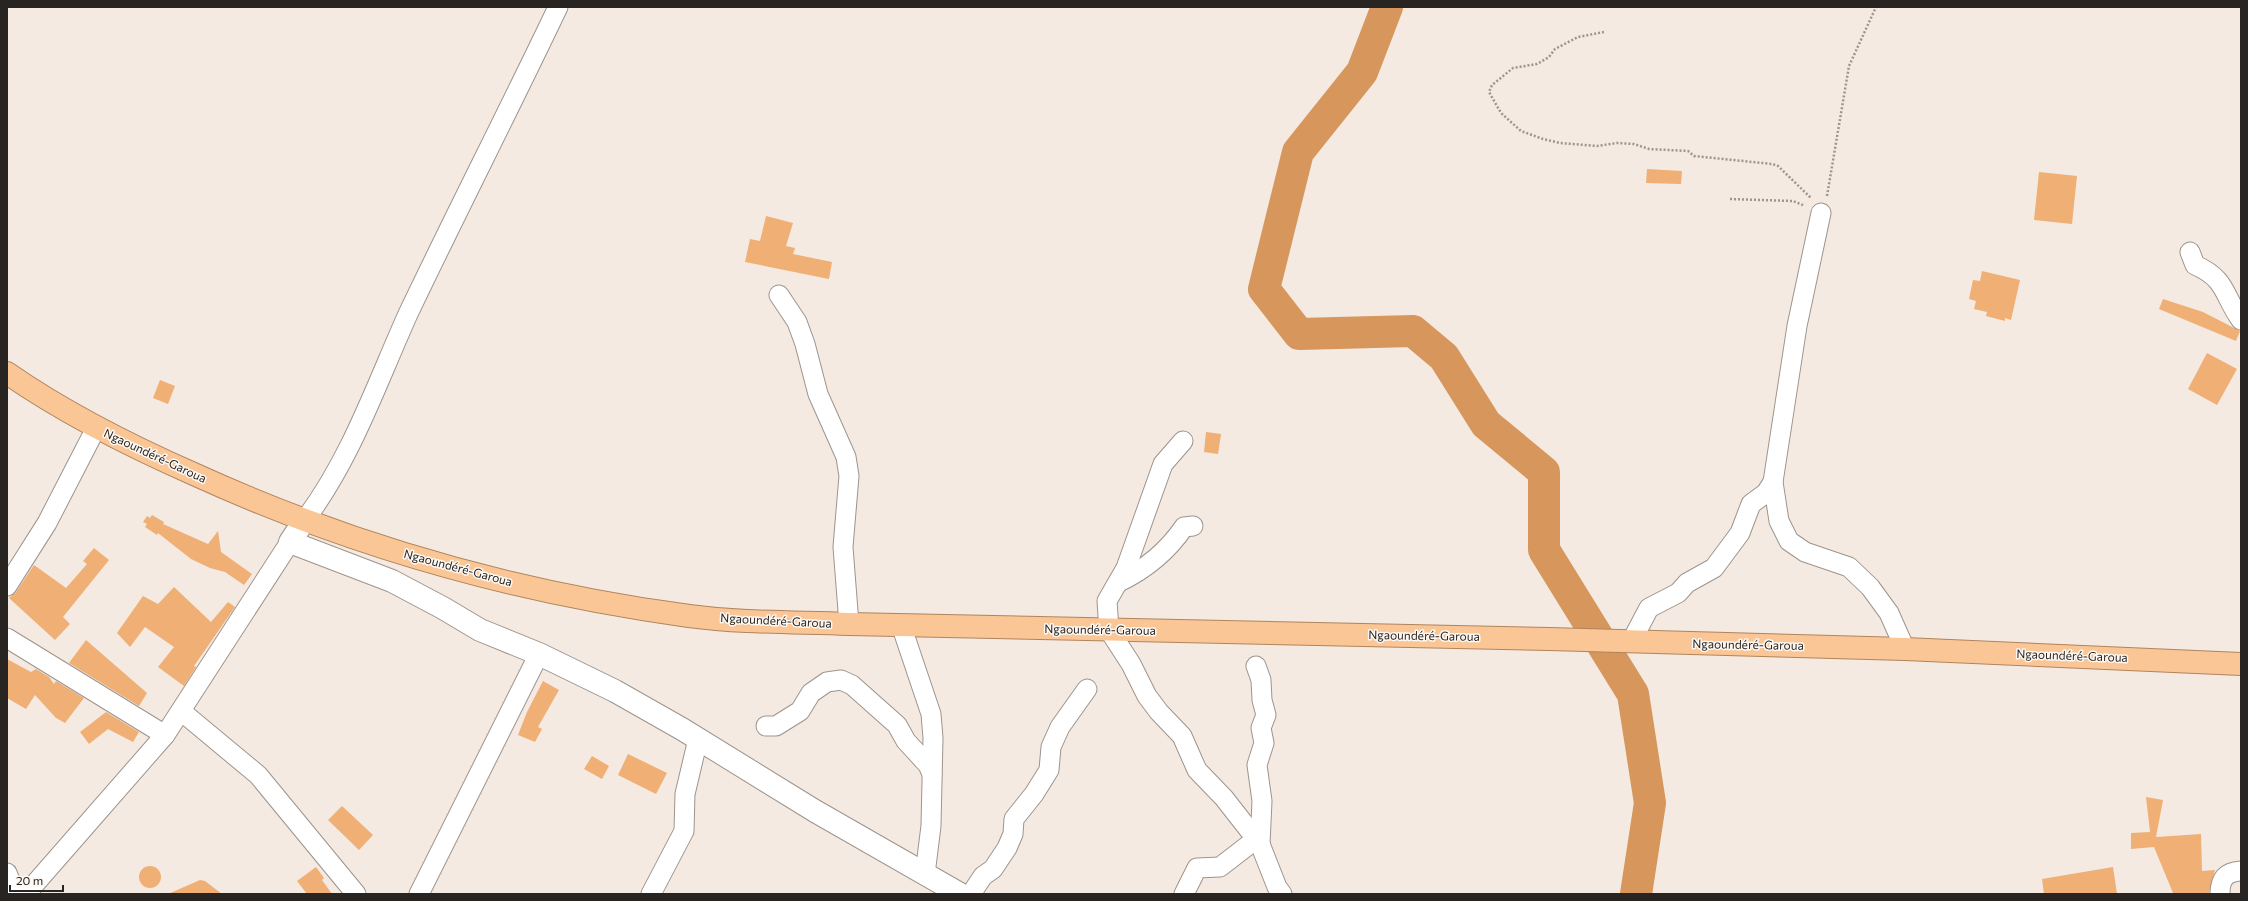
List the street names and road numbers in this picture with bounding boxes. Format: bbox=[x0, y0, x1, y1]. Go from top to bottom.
street label: Ngaoundéré-Garoua bbox=[102, 425, 209, 485]
street label: Ngaoundéré-Garoua bbox=[403, 546, 514, 588]
street label: Ngaoundéré-Garoua bbox=[720, 610, 832, 630]
street label: Ngaoundéré-Garoua bbox=[1044, 621, 1156, 637]
street label: Ngaoundéré-Garoua bbox=[1368, 627, 1480, 643]
street label: Ngaoundéré-Garoua bbox=[1692, 636, 1804, 652]
street label: Ngaoundéré-Garoua bbox=[2016, 646, 2128, 664]

